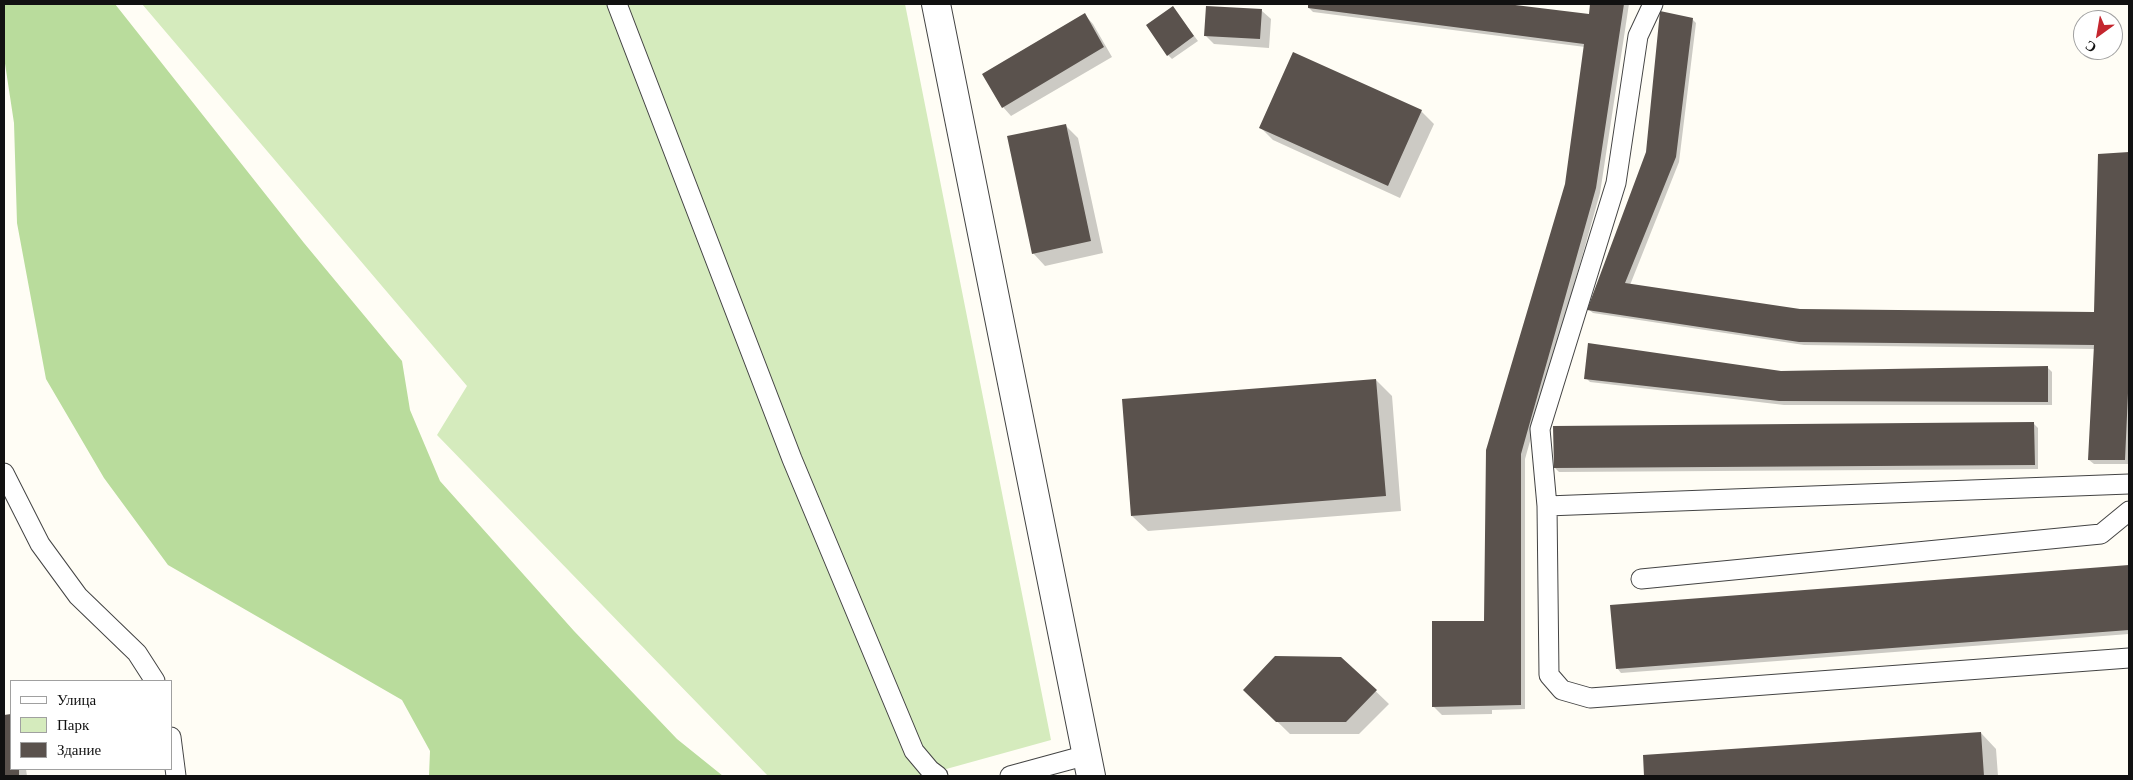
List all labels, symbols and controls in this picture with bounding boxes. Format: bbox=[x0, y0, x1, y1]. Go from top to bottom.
north arrow bbox=[2073, 10, 2123, 60]
text: С bbox=[2082, 37, 2100, 57]
legend bbox=[10, 680, 172, 770]
text: Улица bbox=[57, 690, 96, 709]
text: Парк bbox=[57, 715, 89, 734]
text: Здание bbox=[57, 740, 101, 759]

